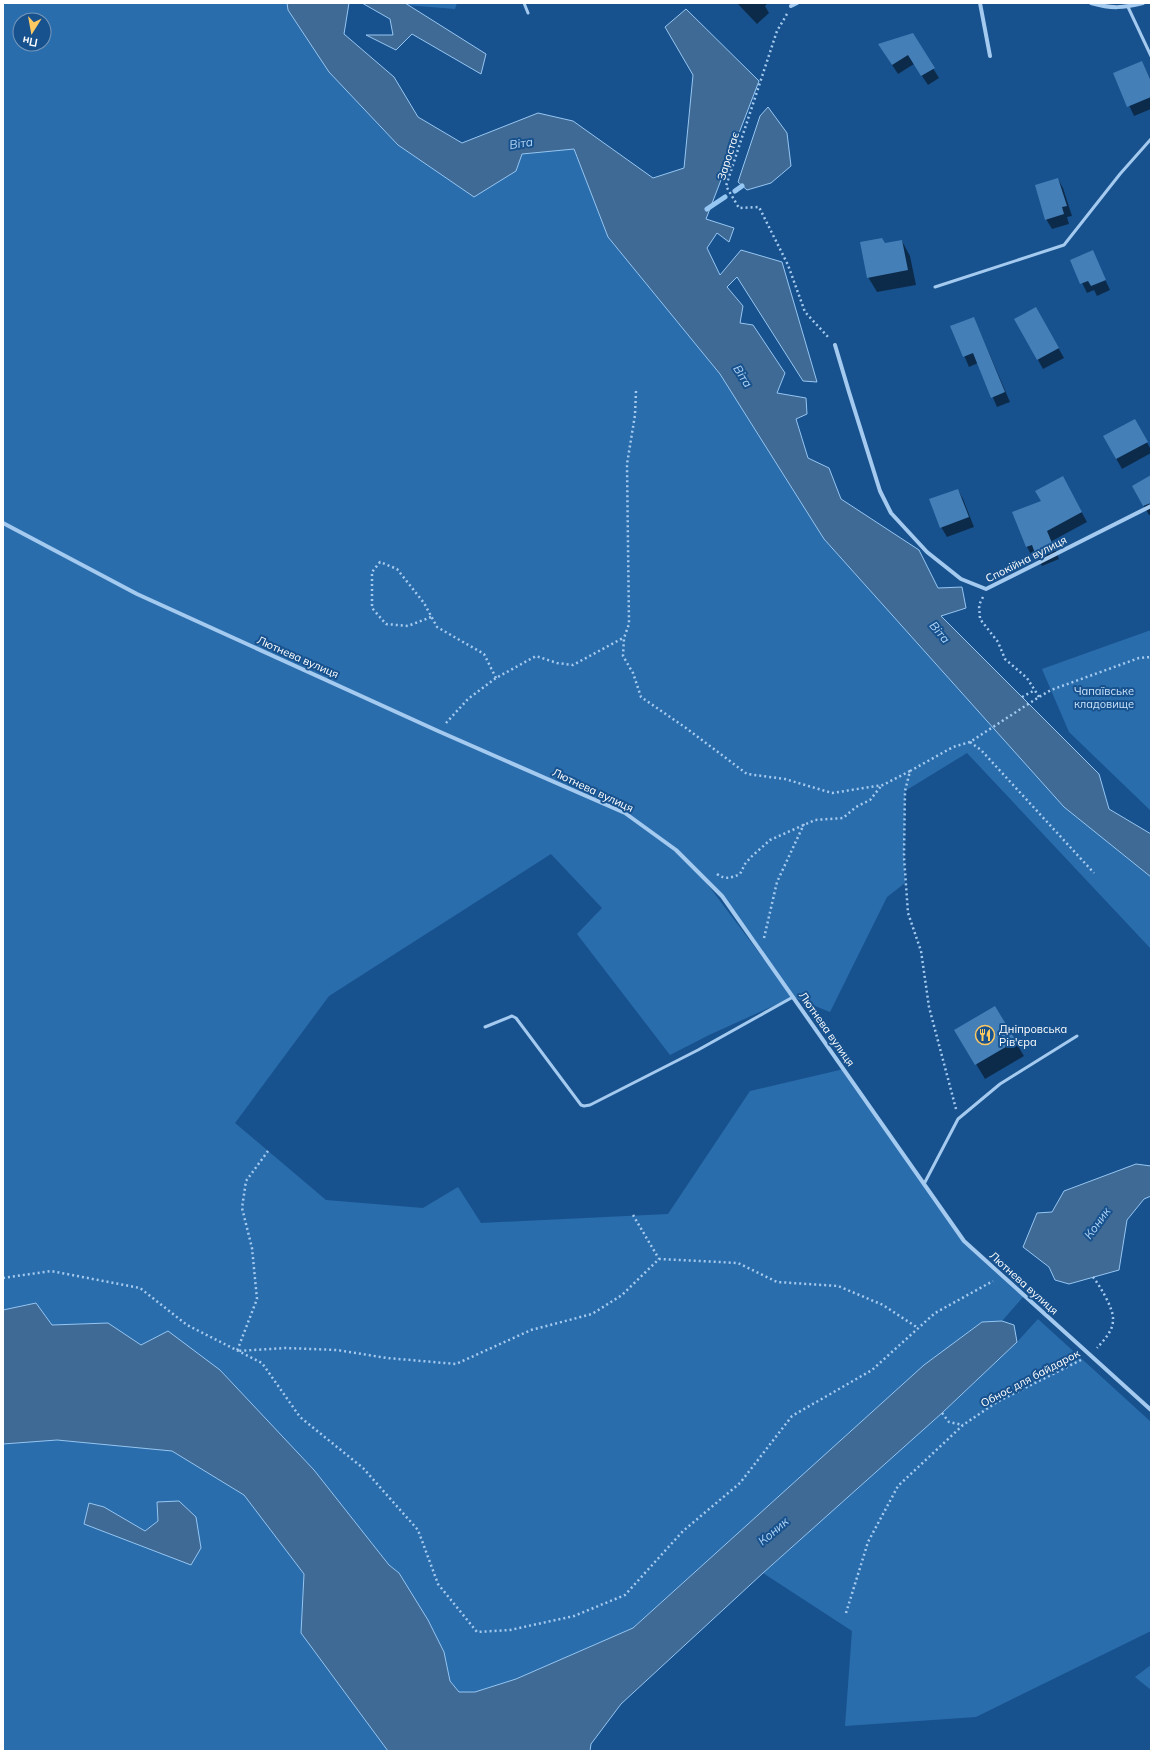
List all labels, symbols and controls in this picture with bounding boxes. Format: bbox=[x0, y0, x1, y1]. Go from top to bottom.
north arrow bbox=[12, 12, 52, 52]
text: Пн bbox=[21, 33, 39, 50]
street label: Заростає bbox=[714, 130, 742, 182]
water label: Віта bbox=[508, 134, 534, 152]
water label: Віта bbox=[730, 362, 756, 390]
street label: Спокійна вулиця bbox=[983, 532, 1069, 586]
water label: Віта bbox=[927, 618, 953, 646]
street label: Лютнева вулиця bbox=[255, 633, 341, 681]
park label: Чапаївське кладовище bbox=[1074, 684, 1134, 711]
street label: Лютнева вулиця bbox=[550, 765, 636, 815]
street label: Лютнева вулиця bbox=[796, 989, 858, 1069]
place label: Дніпровська Рів'єра bbox=[999, 1022, 1067, 1049]
restaurant icon: Дніпровська Рів'єра bbox=[974, 1024, 996, 1046]
water label: Коник bbox=[1080, 1204, 1114, 1242]
street label: Лютнева вулиця bbox=[987, 1248, 1061, 1318]
street label: Обнос для байдарок bbox=[978, 1346, 1082, 1410]
water label: Коник bbox=[755, 1513, 792, 1548]

